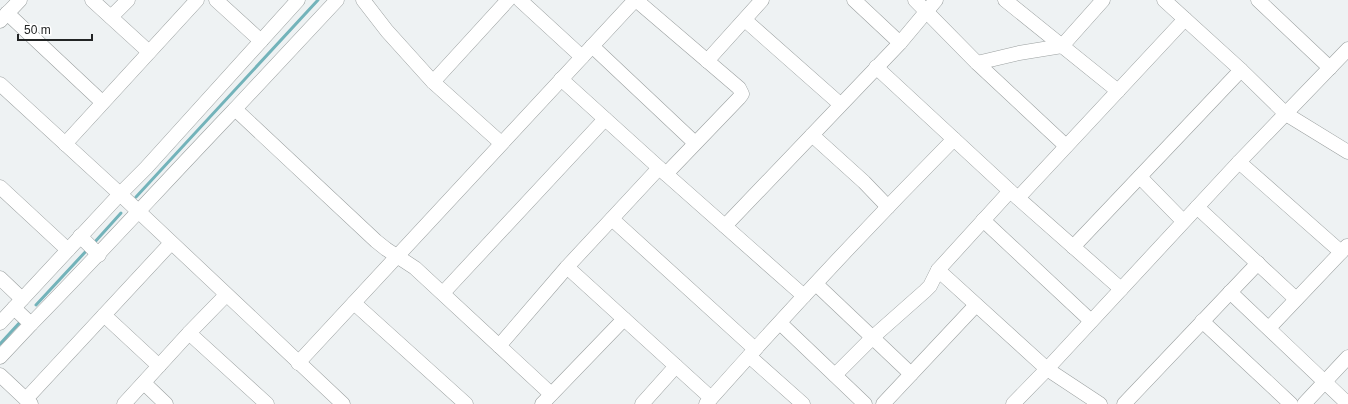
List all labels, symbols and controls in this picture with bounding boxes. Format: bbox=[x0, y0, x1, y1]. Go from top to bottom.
scale bar bbox=[18, 16, 92, 42]
text: 50 m bbox=[24, 23, 51, 37]

